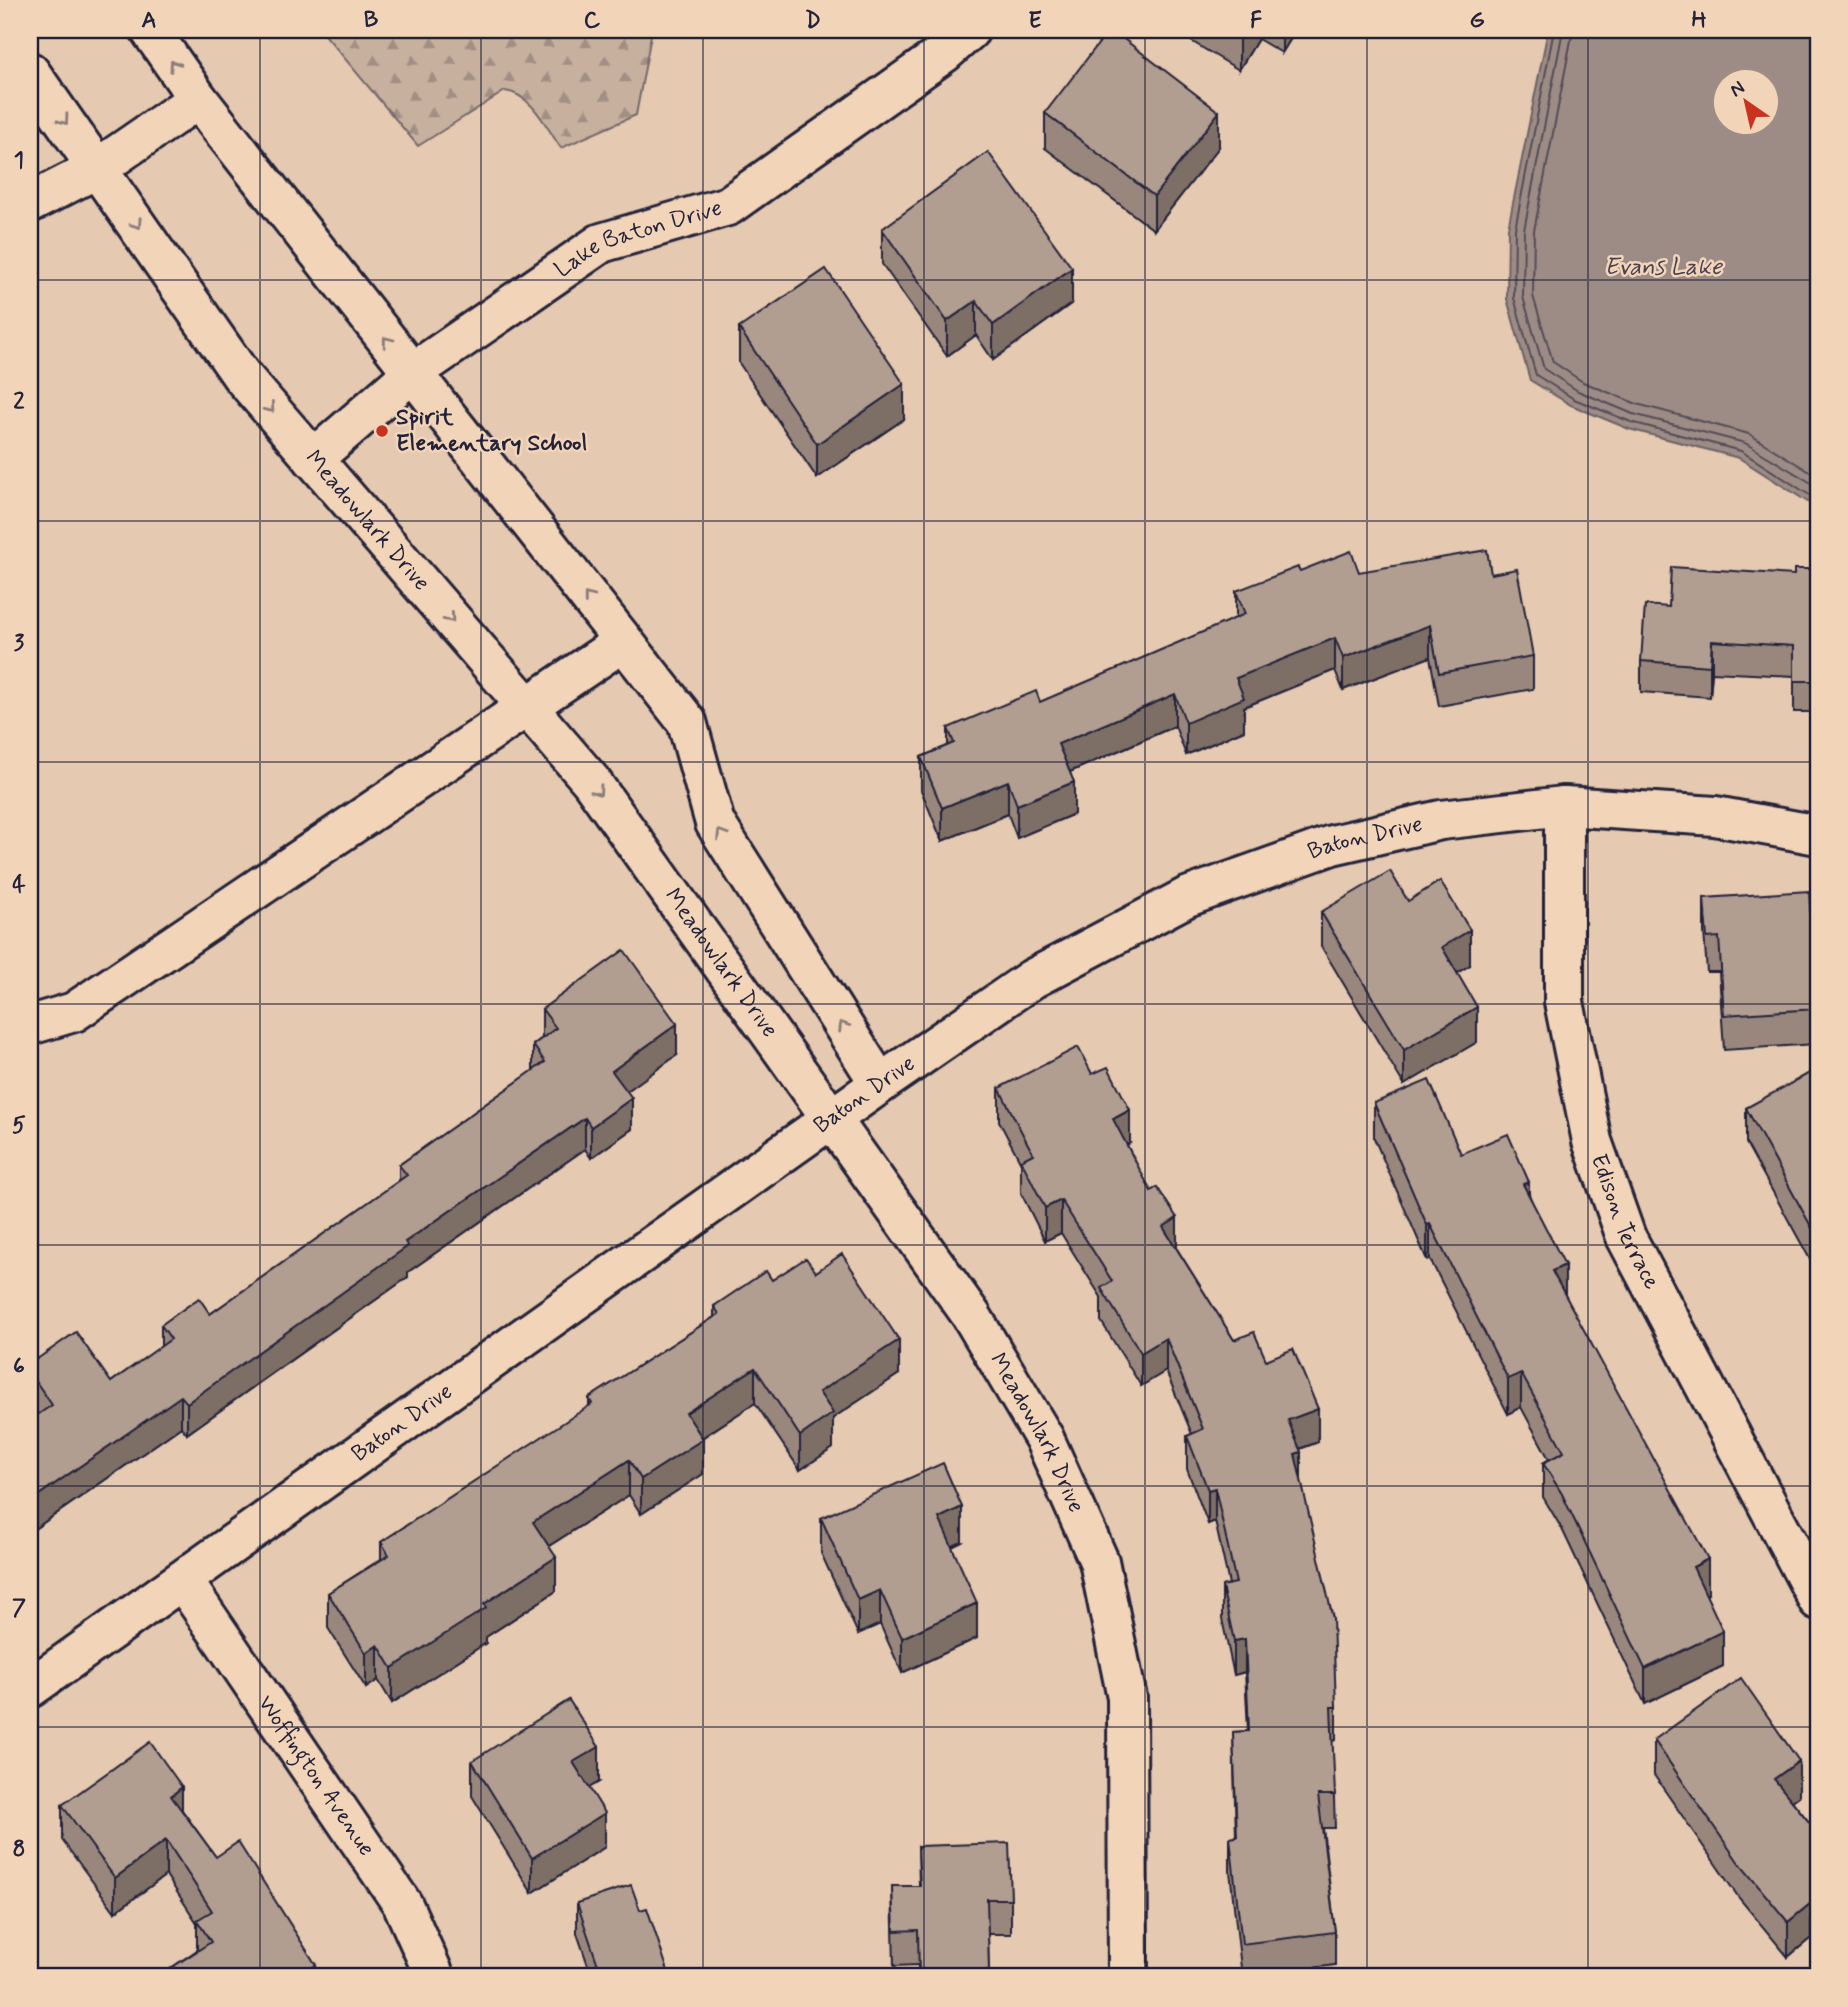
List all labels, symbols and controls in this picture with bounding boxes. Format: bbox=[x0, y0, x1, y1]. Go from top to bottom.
text: A bbox=[141, 6, 157, 36]
text: B bbox=[364, 6, 379, 36]
text: C bbox=[584, 6, 601, 36]
text: D bbox=[805, 6, 821, 36]
text: E bbox=[1028, 6, 1042, 36]
text: F bbox=[1250, 6, 1262, 36]
text: G bbox=[1469, 6, 1485, 36]
text: H bbox=[1691, 6, 1707, 36]
one-way arrow bbox=[170, 60, 182, 73]
north arrow bbox=[1712, 66, 1782, 136]
text: N bbox=[1725, 75, 1750, 103]
one-way arrow bbox=[56, 112, 68, 125]
text: 1 bbox=[14, 146, 24, 176]
street label: Lake Baton Drive bbox=[549, 193, 726, 285]
one-way arrow bbox=[129, 216, 141, 229]
water label: Evans Lake bbox=[1604, 252, 1723, 283]
one-way arrow bbox=[382, 337, 395, 349]
text: 2 bbox=[13, 387, 25, 417]
one-way arrow bbox=[261, 400, 274, 413]
place label: Spirit Elementary School bbox=[396, 403, 587, 459]
marker: Spirit Elementary School bbox=[374, 423, 390, 439]
street label: Meadowlark Drive bbox=[298, 444, 436, 598]
one-way arrow bbox=[583, 593, 596, 605]
one-way arrow bbox=[442, 609, 454, 622]
text: 3 bbox=[14, 629, 25, 659]
one-way arrow bbox=[590, 783, 602, 796]
street label: Baton Drive bbox=[1304, 810, 1426, 867]
one-way arrow bbox=[717, 829, 730, 842]
text: 4 bbox=[12, 870, 26, 900]
street label: Meadowlark Drive bbox=[657, 883, 784, 1044]
one-way arrow bbox=[839, 1021, 852, 1034]
street label: Baton Drive bbox=[808, 1049, 921, 1141]
text: 5 bbox=[12, 1111, 26, 1141]
street label: Edison Terrace bbox=[1583, 1150, 1666, 1295]
street label: Meadowlark Drive bbox=[982, 1348, 1091, 1518]
text: 6 bbox=[13, 1352, 25, 1382]
street label: Baton Drive bbox=[346, 1377, 459, 1469]
text: 7 bbox=[12, 1594, 26, 1624]
street label: Woffington Avenue bbox=[250, 1690, 381, 1863]
text: 8 bbox=[13, 1835, 25, 1865]

